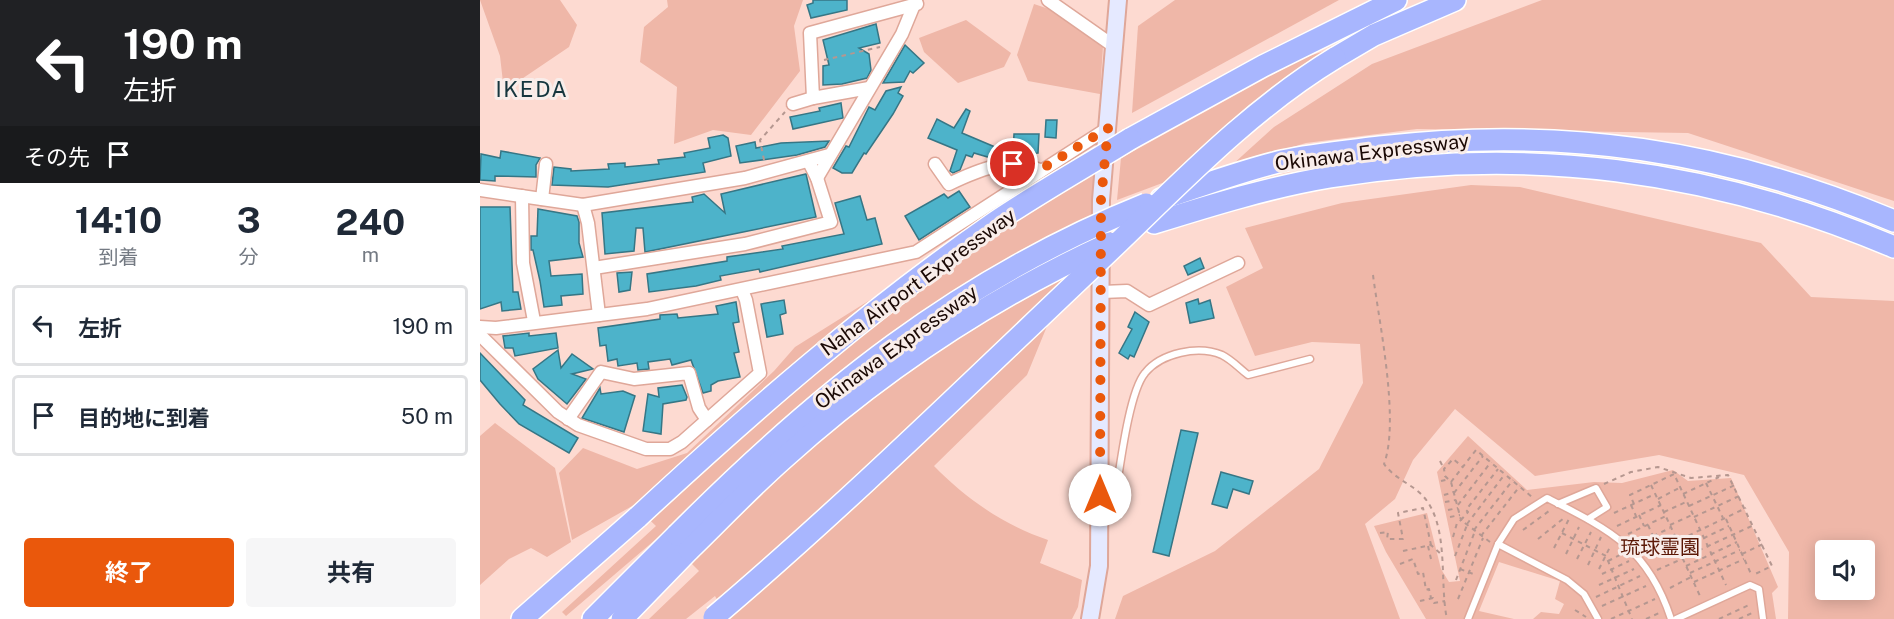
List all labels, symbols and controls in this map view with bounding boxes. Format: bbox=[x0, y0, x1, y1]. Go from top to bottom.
text: 190 m bbox=[123, 19, 243, 68]
icon: left bbox=[24, 24, 102, 102]
text: 左折 bbox=[123, 74, 177, 106]
district label: IKEDA bbox=[496, 76, 568, 102]
street label: Okinawa Expressway bbox=[1273, 128, 1471, 176]
icon: arrive bbox=[102, 138, 135, 171]
pin bbox=[987, 138, 1038, 189]
text: その先 bbox=[24, 144, 90, 170]
icon: arrive bbox=[996, 147, 1029, 180]
text: 14:10 bbox=[75, 199, 162, 241]
text: 3 bbox=[237, 199, 261, 241]
text: 240 bbox=[336, 201, 405, 243]
street label: Naha Airport Expressway bbox=[816, 203, 1020, 361]
text: m bbox=[362, 243, 379, 267]
text: 到着 bbox=[98, 245, 138, 269]
text: 分 bbox=[239, 245, 259, 269]
street label: Okinawa Expressway bbox=[810, 280, 982, 414]
icon: left bbox=[27, 309, 60, 342]
text: 190 m bbox=[393, 313, 453, 339]
text: 左折 bbox=[78, 315, 122, 341]
icon: arrive bbox=[27, 399, 60, 432]
text: 50 m bbox=[401, 403, 453, 429]
text: 目的地に到着 bbox=[78, 405, 210, 431]
position arrow bbox=[1068, 463, 1132, 527]
park label: 琉球霊園 bbox=[1620, 535, 1700, 559]
button: 終了 bbox=[24, 538, 234, 607]
button: 共有 bbox=[246, 538, 456, 607]
map controls bbox=[1815, 540, 1875, 600]
button: sound bbox=[1815, 540, 1875, 600]

